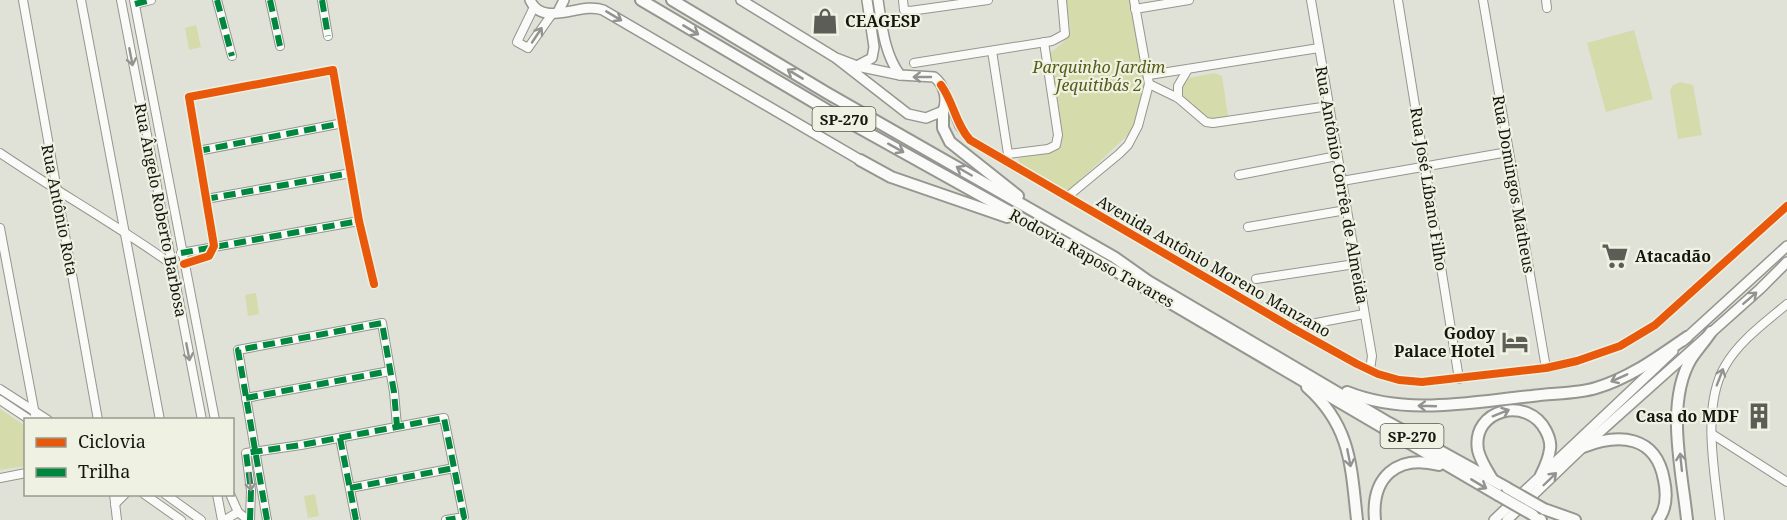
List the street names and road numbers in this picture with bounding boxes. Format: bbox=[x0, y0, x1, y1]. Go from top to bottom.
street label: Rua Antônio Corrêa de Almeida bbox=[1310, 64, 1374, 306]
street label: Rua Domingos Matheus bbox=[1488, 93, 1540, 275]
street label: Rua Ângelo Roberto Barbosa bbox=[129, 101, 193, 319]
street label: Rua José Líbano Filho bbox=[1405, 106, 1453, 272]
road number: SP-270 bbox=[812, 107, 876, 131]
street label: Rua Antônio Rota bbox=[36, 142, 84, 278]
street label: Avenida Antônio Moreno Manzano bbox=[1093, 190, 1335, 342]
street label: Rodovia Raposo Tavares bbox=[1006, 203, 1178, 313]
road number: SP-270 bbox=[1380, 424, 1444, 448]

